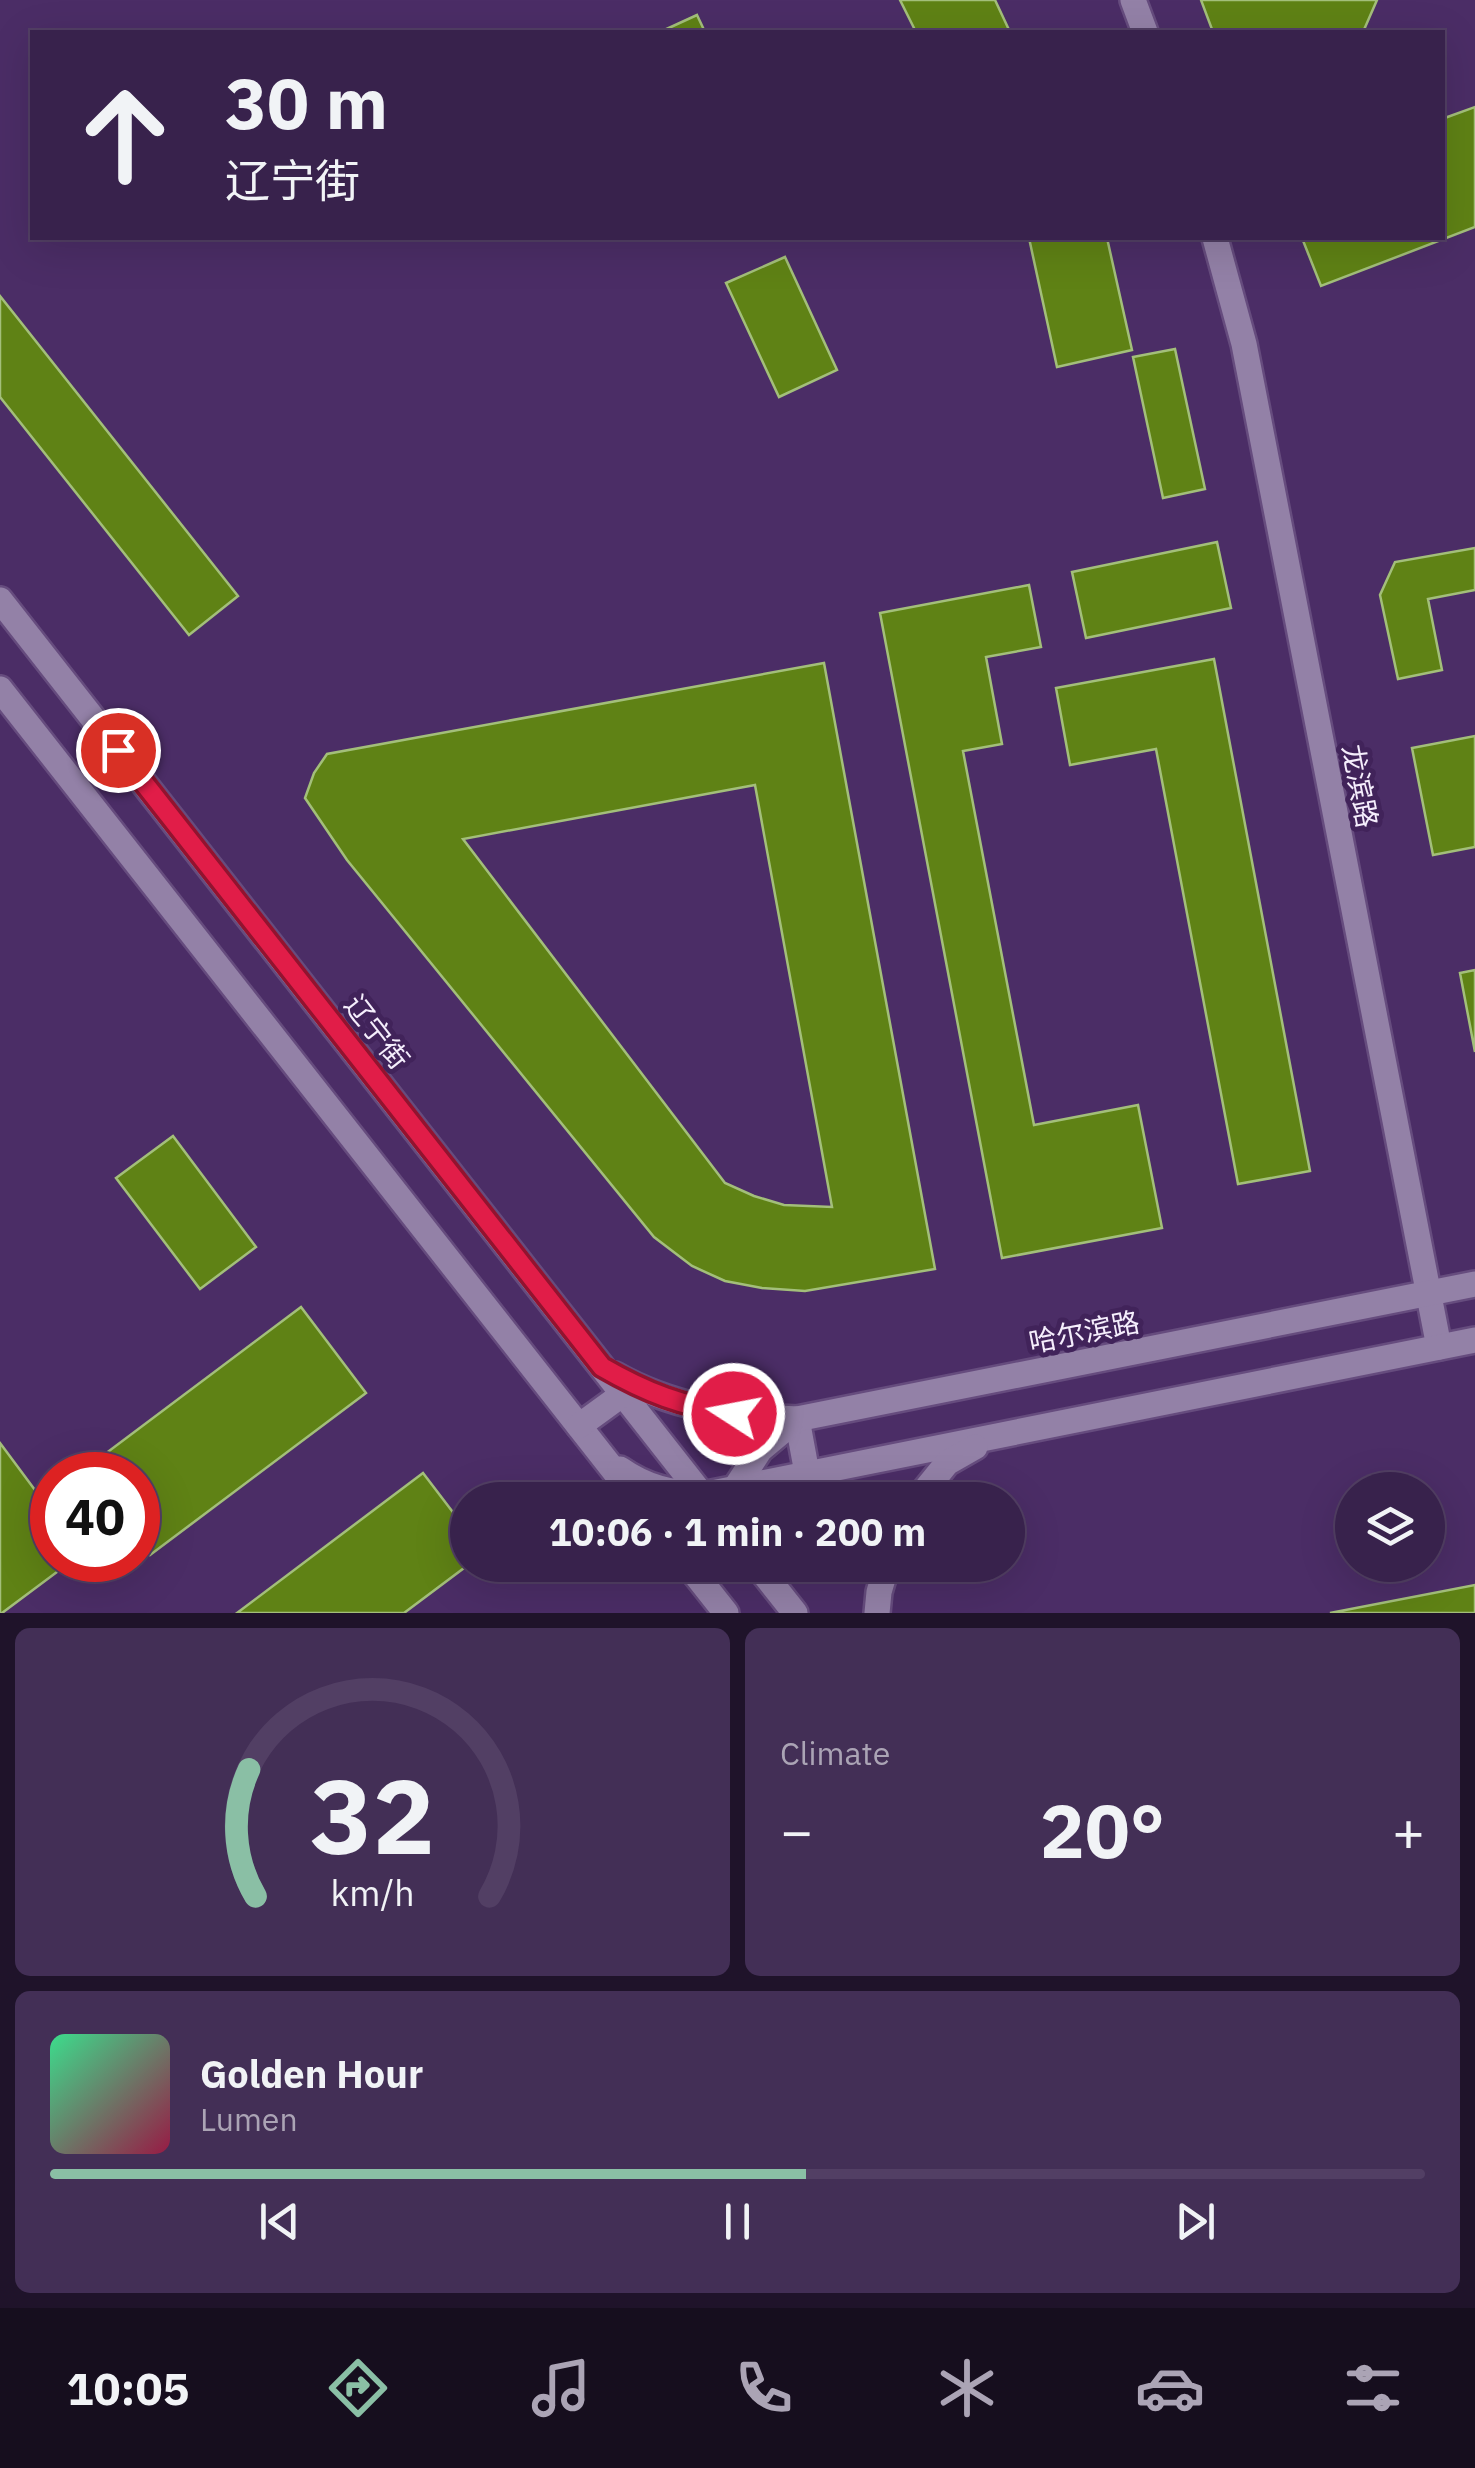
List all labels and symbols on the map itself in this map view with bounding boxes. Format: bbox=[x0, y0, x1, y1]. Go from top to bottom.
pin bbox=[76, 708, 161, 793]
street label: 龙滨路 bbox=[1334, 741, 1387, 831]
street label: 辽宁街 bbox=[337, 987, 418, 1076]
street label: 哈尔滨路 bbox=[1025, 1303, 1142, 1360]
position arrow bbox=[682, 1362, 786, 1466]
speed limit sign: 40 bbox=[30, 1452, 160, 1582]

